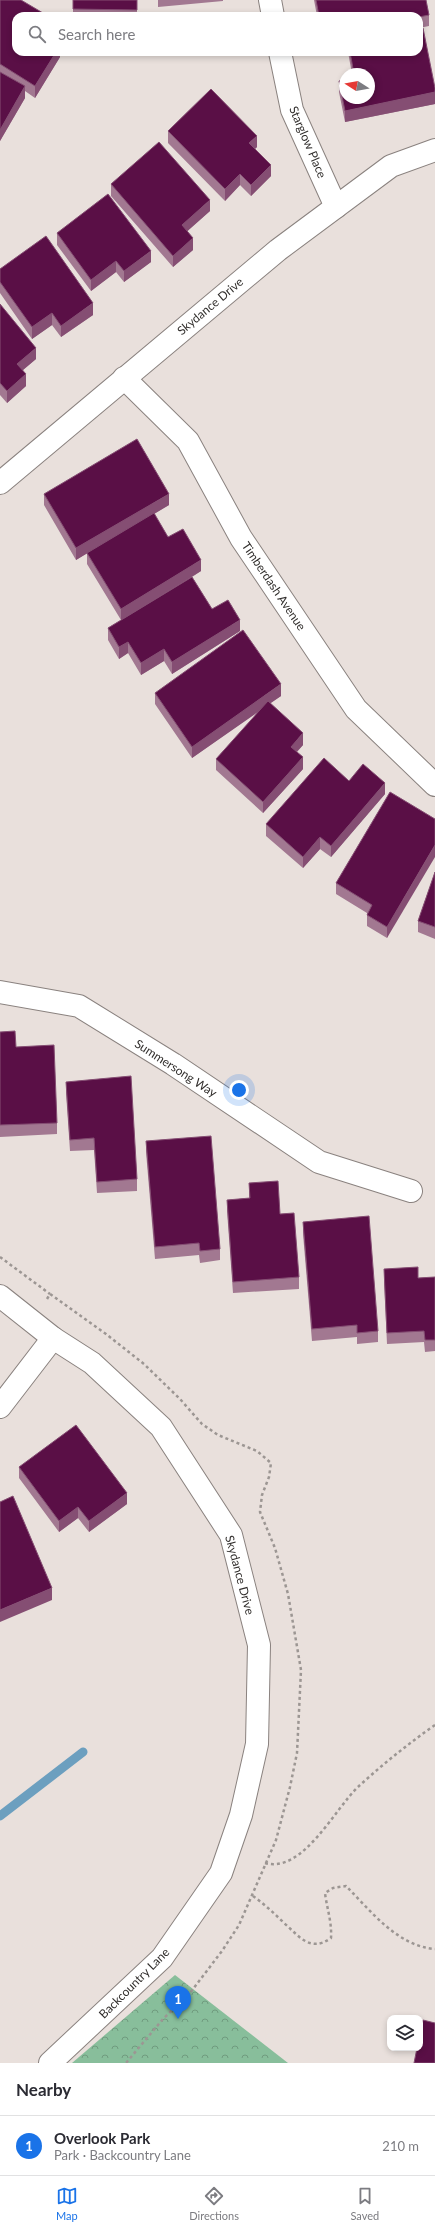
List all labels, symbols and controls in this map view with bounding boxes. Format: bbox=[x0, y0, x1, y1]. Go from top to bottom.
search box bbox=[12, 12, 423, 56]
icon: search bbox=[26, 23, 48, 45]
text: Search here bbox=[58, 25, 135, 43]
north arrow bbox=[339, 68, 375, 104]
street label: Starglow Place bbox=[286, 104, 330, 180]
street label: Skydance Drive bbox=[174, 274, 246, 338]
street label: Timberdash Avenue bbox=[239, 539, 309, 633]
street label: Summersong Way bbox=[132, 1036, 221, 1101]
your location bbox=[229, 1080, 249, 1100]
street label: Skydance Drive bbox=[222, 1534, 258, 1616]
street label: Backcountry Lane bbox=[96, 1945, 172, 2021]
pin: 1 bbox=[165, 1986, 191, 2019]
map controls bbox=[387, 2015, 423, 2051]
button: layers bbox=[387, 2015, 423, 2051]
text: Nearby bbox=[16, 2079, 71, 2100]
text: Overlook Park bbox=[54, 2129, 150, 2147]
text: 1 bbox=[25, 2138, 33, 2154]
text: 210 m bbox=[382, 2138, 419, 2154]
text: Park · Backcountry Lane bbox=[54, 2147, 191, 2163]
tab: Map bbox=[56, 2185, 78, 2222]
tab: Directions bbox=[189, 2185, 239, 2222]
tab: Saved bbox=[350, 2185, 379, 2222]

